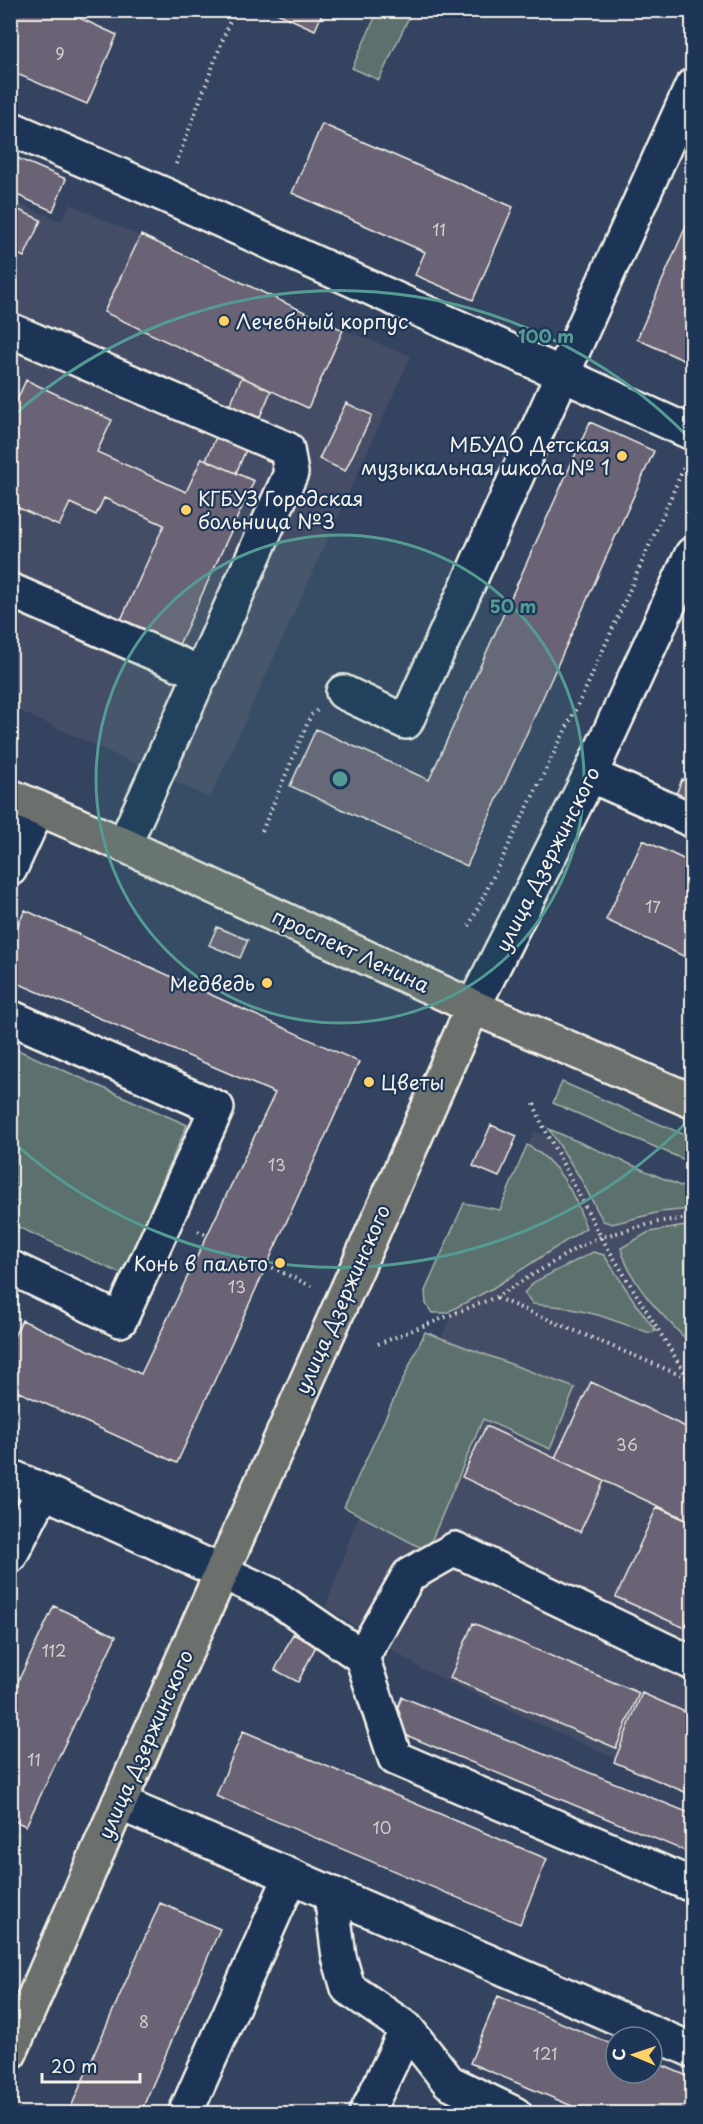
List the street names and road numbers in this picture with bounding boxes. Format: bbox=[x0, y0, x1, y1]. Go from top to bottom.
street label: улица Дзержинского bbox=[487, 761, 607, 957]
street label: проспект Ленина bbox=[267, 900, 435, 1000]
street label: улица Дзержинского bbox=[287, 1199, 397, 1399]
street label: улица Дзержинского bbox=[90, 1644, 200, 1844]

